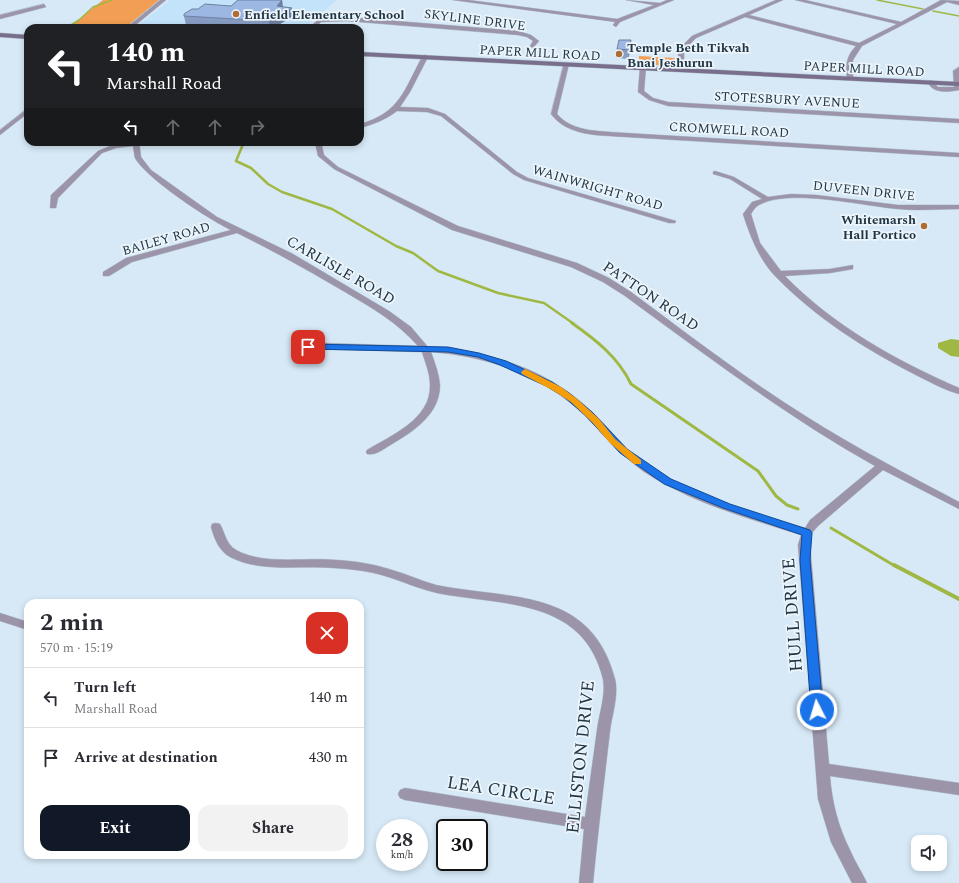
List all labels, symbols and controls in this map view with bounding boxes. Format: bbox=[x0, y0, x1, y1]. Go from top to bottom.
street label: SKYLINE DRIVE bbox=[423, 4, 527, 36]
place label: Enfield Elementary School bbox=[244, 5, 405, 25]
marker: Enfield Elementary School bbox=[231, 9, 241, 19]
text: 140 m bbox=[106, 31, 185, 74]
place label: Temple Beth Tikvah Bnai Jeshurun bbox=[627, 38, 749, 73]
icon: left bbox=[40, 40, 92, 92]
street label: PAPER MILL ROAD bbox=[479, 40, 601, 66]
marker: Temple Beth Tikvah Bnai Jeshurun bbox=[614, 49, 624, 59]
street label: PAPER MILL ROAD bbox=[803, 56, 925, 82]
text: Marshall Road bbox=[106, 70, 222, 97]
street label: STOTESBURY AVENUE bbox=[714, 86, 860, 114]
icon: left bbox=[120, 116, 142, 138]
icon: ahead bbox=[162, 116, 184, 138]
icon: ahead bbox=[204, 116, 226, 138]
icon: right bbox=[246, 116, 268, 138]
street label: CROMWELL ROAD bbox=[668, 117, 790, 143]
street label: WAINWRIGHT ROAD bbox=[530, 160, 665, 216]
street label: DUVEEN DRIVE bbox=[812, 176, 916, 206]
place label: Whitemarsh Hall Portico bbox=[841, 210, 916, 245]
street label: BAILEY ROAD bbox=[120, 217, 213, 261]
marker: Whitemarsh Hall Portico bbox=[919, 221, 929, 231]
street label: CARLISLE ROAD bbox=[282, 230, 399, 311]
street label: PATTON ROAD bbox=[598, 256, 704, 337]
pin bbox=[291, 330, 325, 364]
icon: arrive bbox=[297, 336, 319, 358]
street label: HULL DRIVE bbox=[775, 557, 810, 673]
text: 2 min bbox=[40, 605, 104, 641]
button: close bbox=[306, 612, 348, 654]
text: 570 m · 15:19 bbox=[40, 638, 113, 658]
text: Turn left bbox=[74, 676, 136, 699]
street label: ELLISTON DRIVE bbox=[559, 679, 602, 835]
text: 140 m bbox=[309, 686, 348, 709]
icon: left bbox=[40, 687, 62, 709]
position arrow bbox=[796, 689, 838, 731]
text: Marshall Road bbox=[74, 699, 158, 719]
text: Arrive at destination bbox=[74, 746, 218, 769]
text: 430 m bbox=[309, 746, 348, 769]
icon: arrive bbox=[40, 747, 62, 769]
street label: LEA CIRCLE bbox=[445, 769, 557, 812]
button: Exit bbox=[40, 805, 190, 851]
button: Share bbox=[198, 805, 348, 851]
speed limit sign: 30 bbox=[436, 819, 488, 871]
text: 28 bbox=[391, 825, 413, 855]
map controls bbox=[911, 835, 947, 871]
button: sound bbox=[911, 835, 947, 871]
text: km/h bbox=[391, 847, 413, 863]

